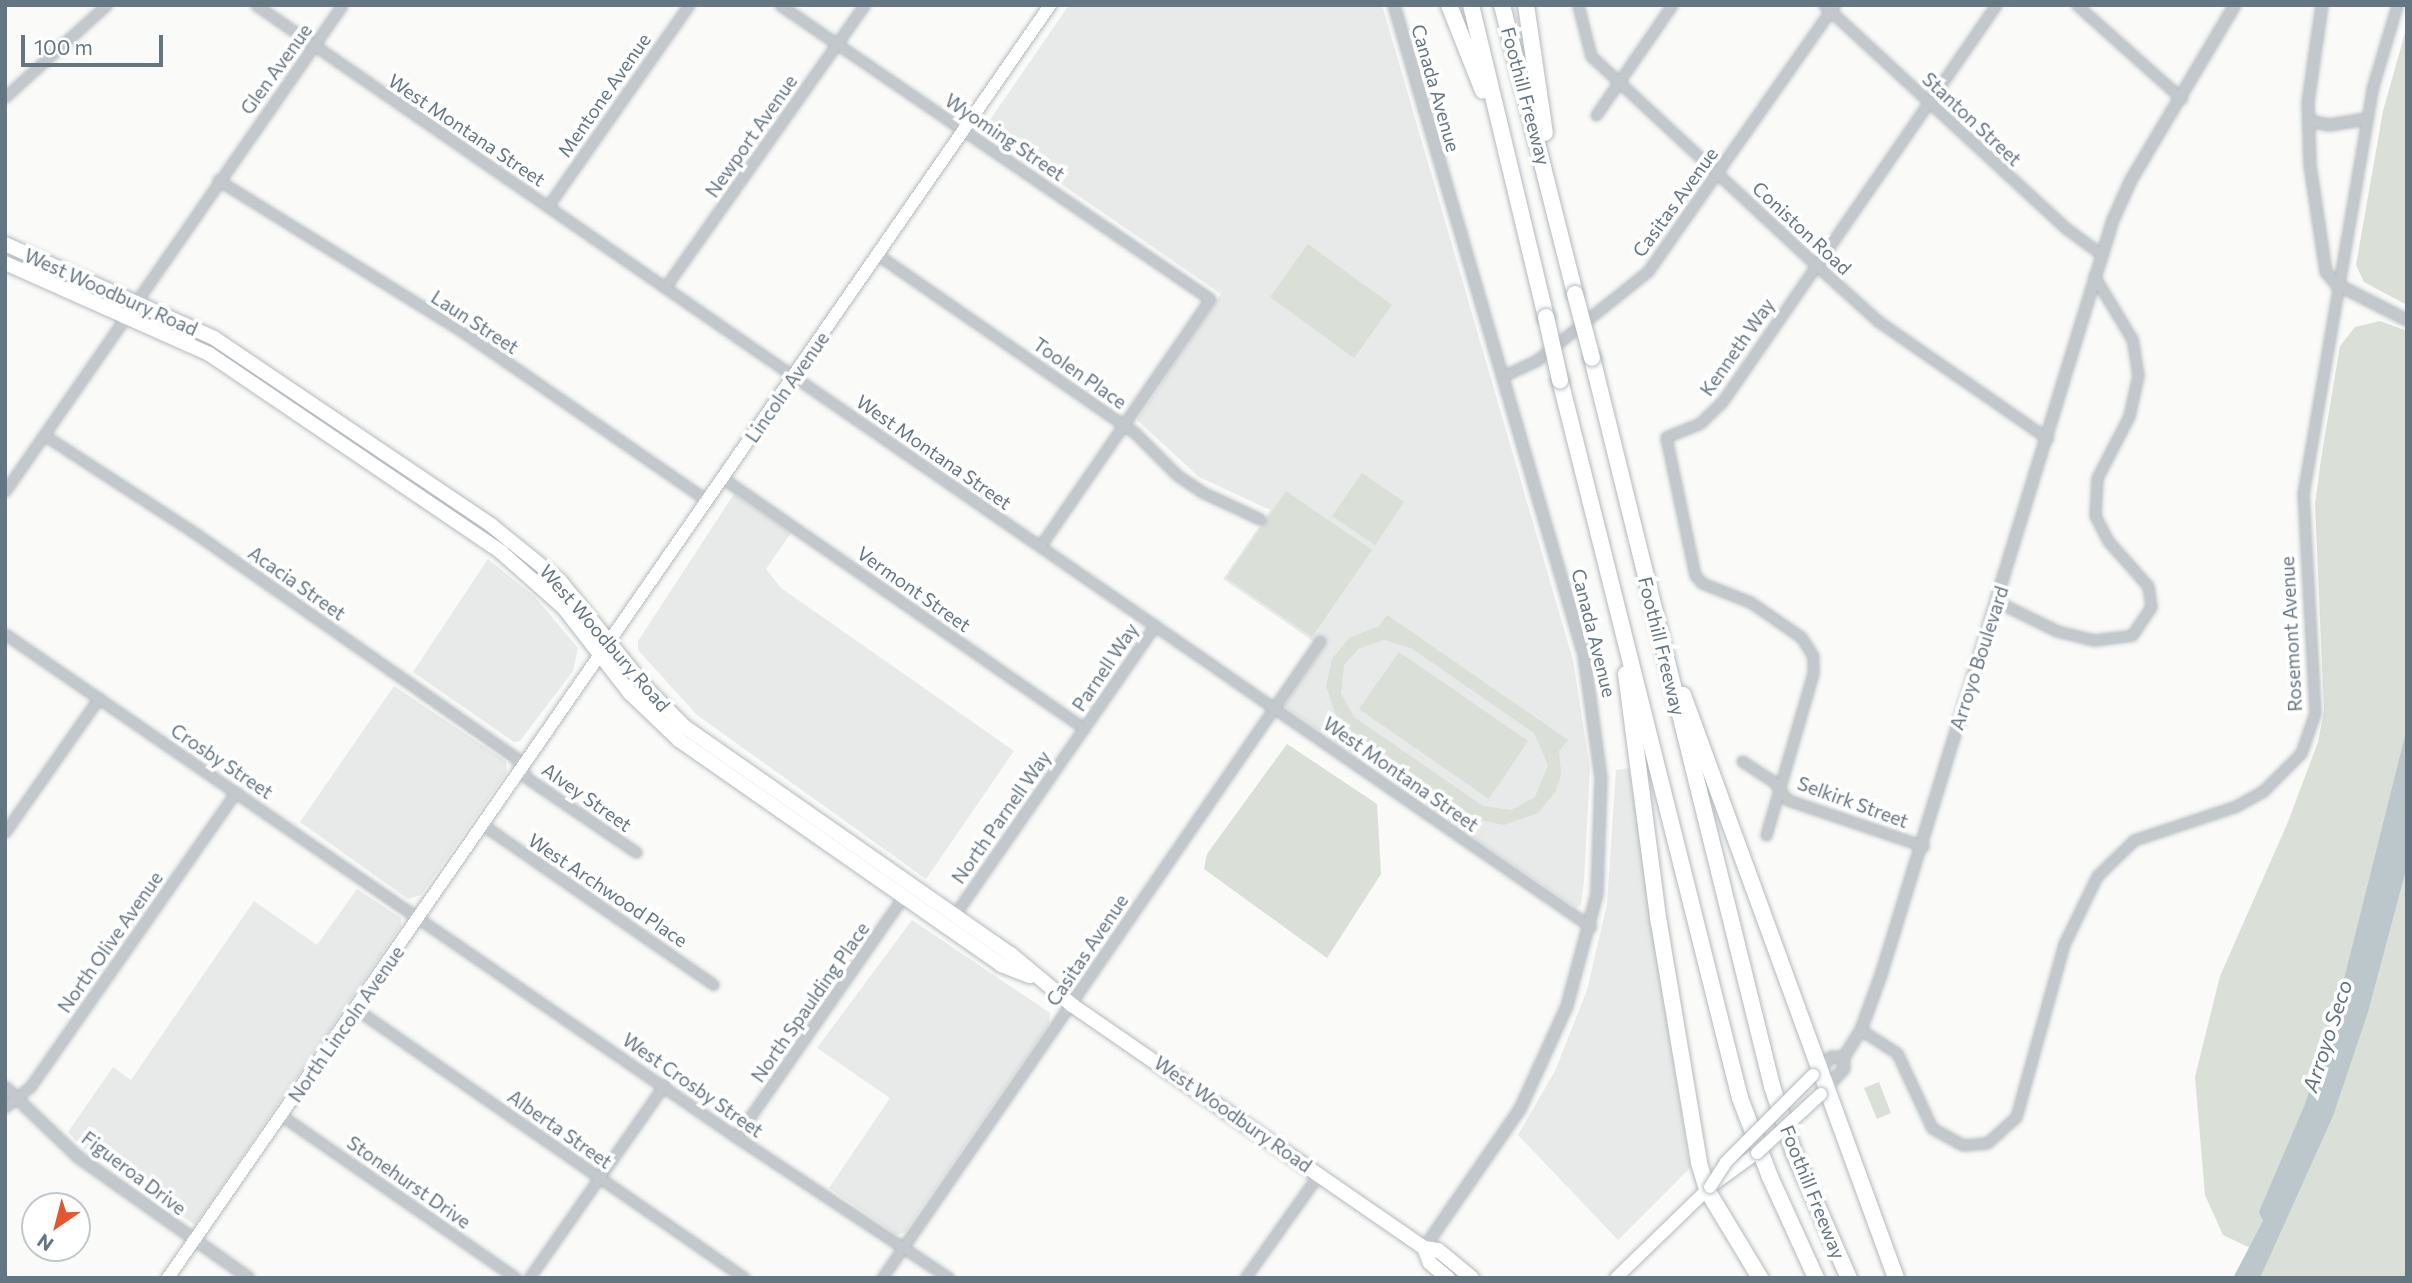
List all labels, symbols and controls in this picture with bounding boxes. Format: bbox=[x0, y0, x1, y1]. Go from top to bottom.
street label: Glen Avenue bbox=[235, 19, 317, 119]
scale bar bbox=[24, 21, 166, 65]
street label: Canada Avenue bbox=[1407, 22, 1465, 154]
street label: Foothill Freeway bbox=[1497, 24, 1555, 168]
street label: Mentone Avenue bbox=[553, 29, 655, 161]
text: 100 m bbox=[34, 34, 93, 59]
street label: Stanton Street bbox=[1918, 67, 2026, 171]
street label: West Montana Street bbox=[384, 69, 550, 191]
street label: Newport Avenue bbox=[700, 70, 802, 202]
street label: Wyoming Street bbox=[941, 89, 1069, 185]
street label: Casitas Avenue bbox=[1628, 143, 1722, 261]
street label: Coniston Road bbox=[1748, 176, 1856, 280]
street label: West Woodbury Road bbox=[21, 244, 201, 340]
street label: Laun Street bbox=[427, 285, 523, 359]
street label: Kenneth Way bbox=[1695, 294, 1779, 400]
street label: Lincoln Avenue bbox=[740, 327, 834, 447]
street label: Toolen Place bbox=[1029, 332, 1131, 414]
street label: West Montana Street bbox=[852, 390, 1016, 514]
street label: Acacia Street bbox=[244, 541, 350, 625]
street label: Vermont Street bbox=[853, 541, 975, 637]
street label: Rosemont Avenue bbox=[2276, 556, 2306, 712]
street label: West Woodbury Road bbox=[535, 560, 675, 716]
street label: Canada Avenue bbox=[1567, 566, 1621, 700]
street label: Foothill Freeway bbox=[1634, 574, 1690, 718]
street label: Arroyo Boulevard bbox=[1945, 583, 2013, 733]
street label: Parnell Way bbox=[1067, 619, 1143, 715]
street label: West Montana Street bbox=[1319, 712, 1483, 836]
street label: Crosby Street bbox=[167, 718, 277, 804]
street label: North Parnell Way bbox=[947, 746, 1055, 888]
street label: Alvey Street bbox=[538, 758, 636, 836]
street label: Selkirk Street bbox=[1794, 771, 1912, 833]
street label: West Archwood Place bbox=[524, 828, 692, 952]
street label: North Olive Avenue bbox=[53, 867, 167, 1017]
street label: Casitas Avenue bbox=[1041, 890, 1133, 1010]
street label: North Spaulding Place bbox=[746, 918, 874, 1086]
street label: North Lincoln Avenue bbox=[283, 941, 409, 1107]
water label: Arroyo Seco bbox=[2297, 977, 2357, 1095]
street label: West Crosby Street bbox=[618, 1028, 768, 1142]
street label: West Woodbury Road bbox=[1150, 1051, 1316, 1177]
street label: Alberta Street bbox=[504, 1085, 616, 1173]
street label: Foothill Freeway bbox=[1776, 1122, 1850, 1262]
street label: Figueroa Drive bbox=[77, 1126, 191, 1220]
street label: Stonehurst Drive bbox=[343, 1131, 475, 1233]
north arrow bbox=[21, 1192, 91, 1262]
text: N bbox=[32, 1229, 57, 1256]

